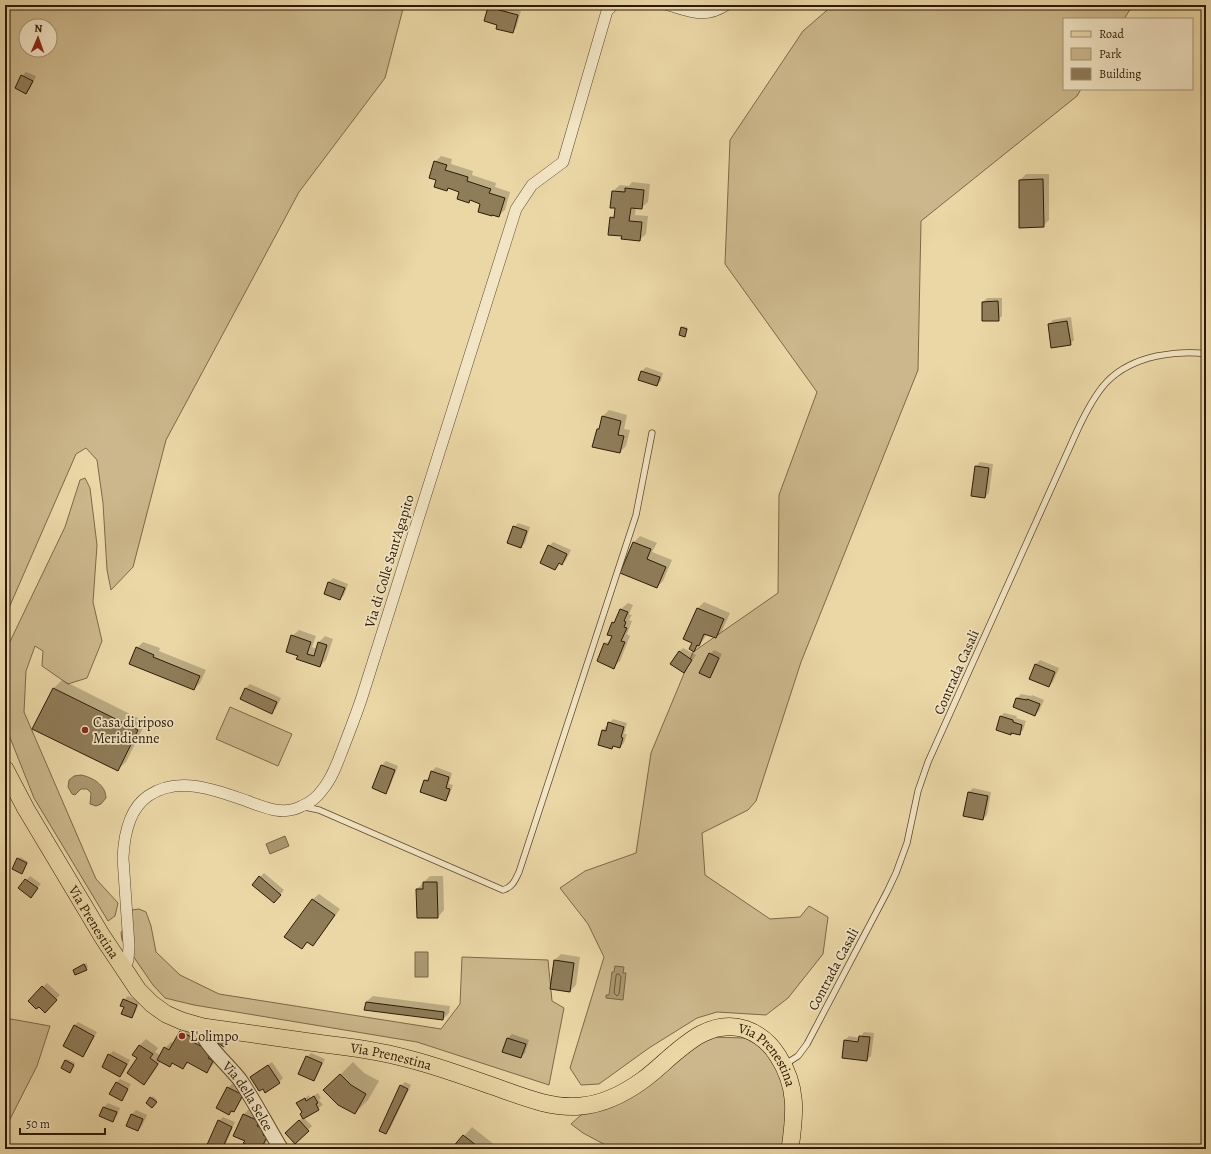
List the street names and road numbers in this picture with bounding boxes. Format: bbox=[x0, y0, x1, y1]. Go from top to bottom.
street label: Via di Colle Sant'Agapito bbox=[360, 492, 419, 631]
street label: Contrada Casali bbox=[929, 627, 984, 718]
street label: Via Prenestina bbox=[63, 881, 124, 963]
street label: Contrada Casali bbox=[804, 925, 863, 1014]
street label: Via Prenestina bbox=[735, 1018, 800, 1089]
street label: Via Prenestina bbox=[348, 1038, 435, 1075]
street label: Via della Selce bbox=[217, 1056, 277, 1135]

